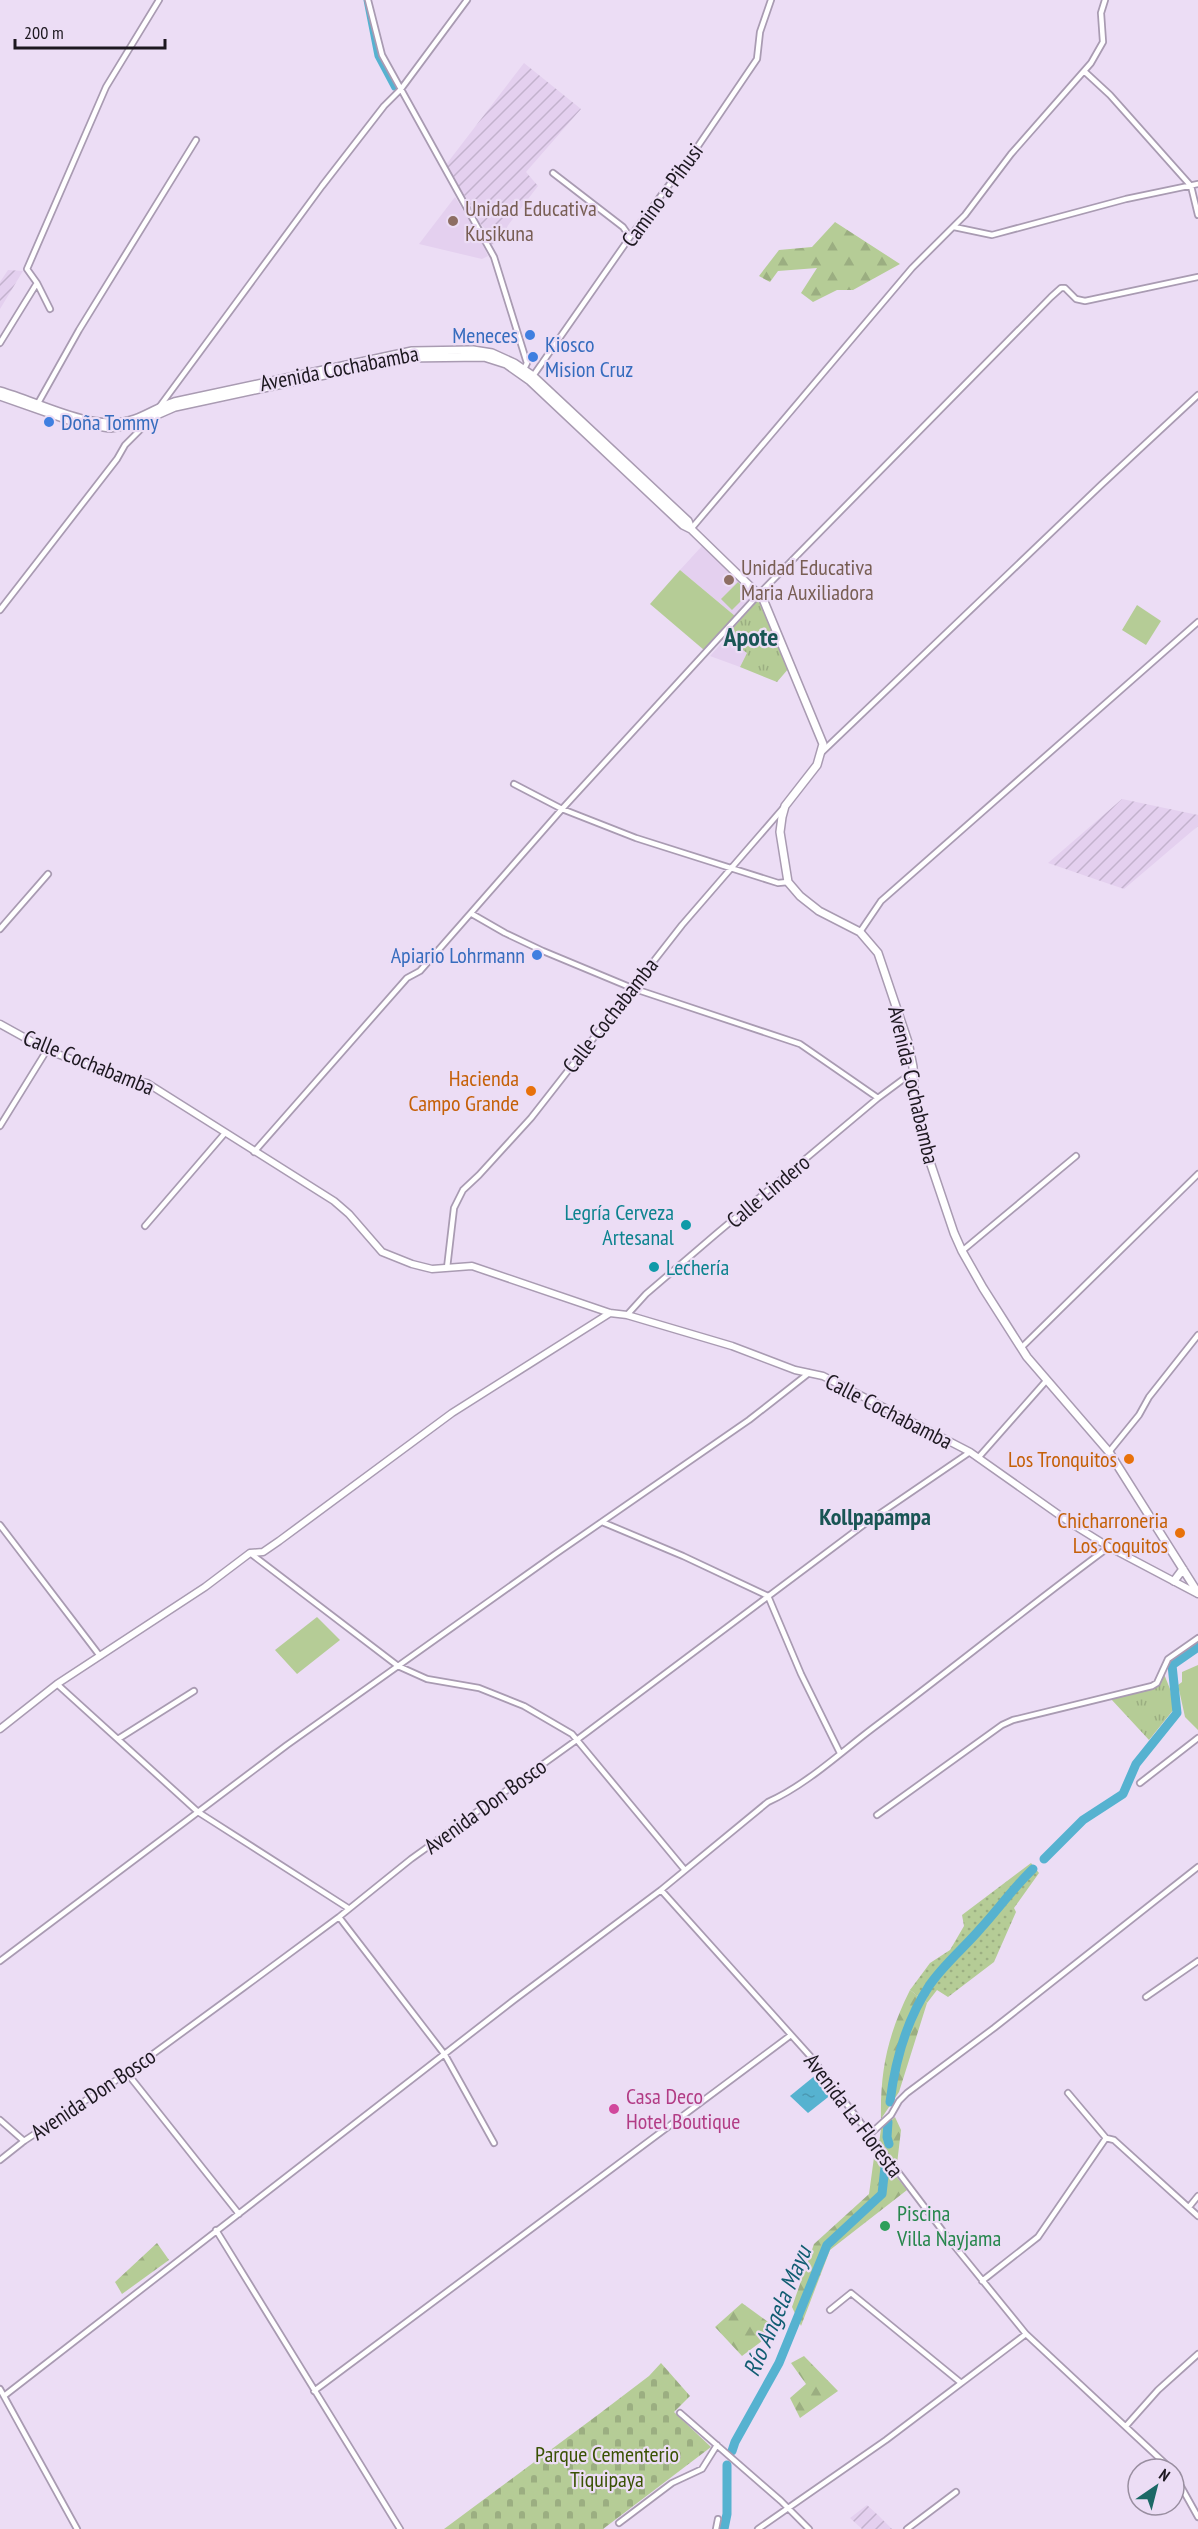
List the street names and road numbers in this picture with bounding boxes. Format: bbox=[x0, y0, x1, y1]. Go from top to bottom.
street label: Camino a Pihusi bbox=[615, 138, 709, 252]
street label: Avenida Cochabamba bbox=[257, 339, 421, 397]
street label: Calle Cochabamba bbox=[556, 952, 664, 1078]
street label: Avenida Cochabamba bbox=[882, 1003, 946, 1167]
street label: Calle Cochabamba bbox=[19, 1023, 159, 1101]
street label: Calle Lindero bbox=[721, 1148, 815, 1234]
street label: Calle Cochabamba bbox=[821, 1367, 957, 1455]
street label: Avenida Don Bosco bbox=[418, 1752, 552, 1860]
street label: Avenida Don Bosco bbox=[25, 2042, 161, 2146]
street label: Avenida La Floresta bbox=[798, 2047, 910, 2183]

